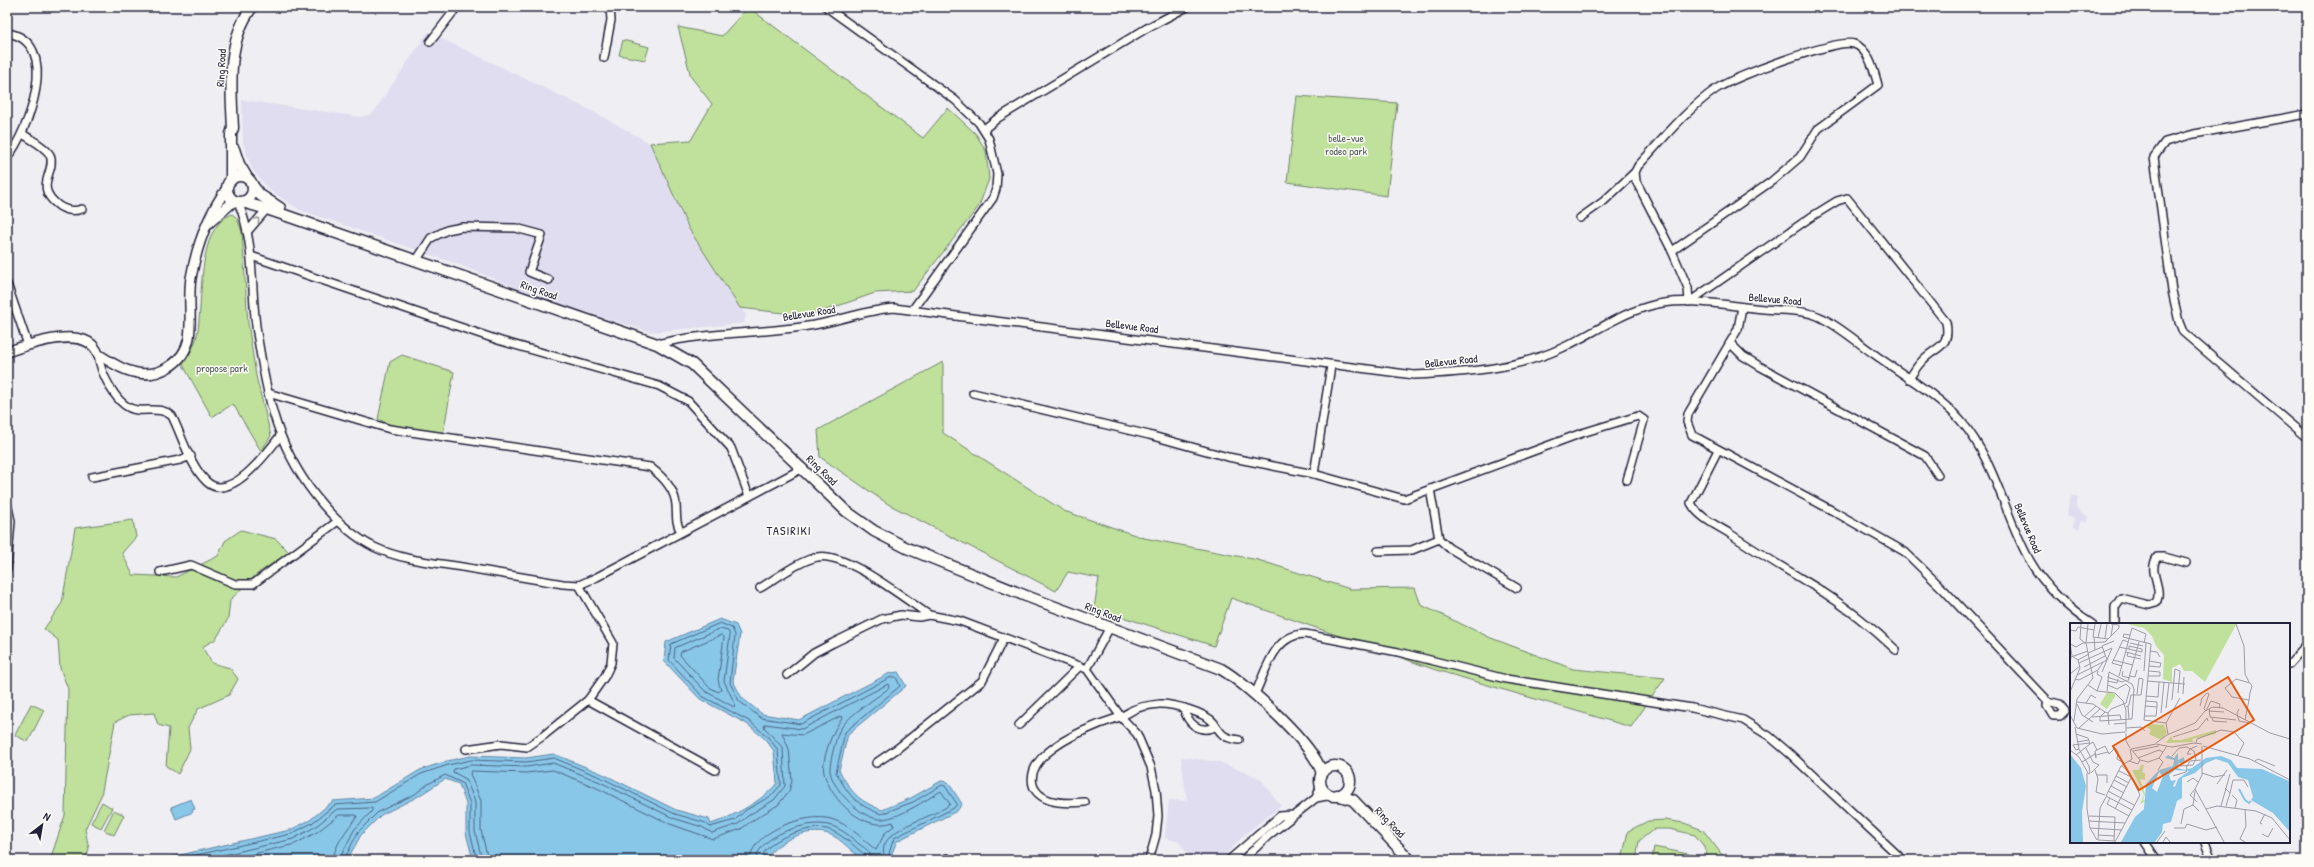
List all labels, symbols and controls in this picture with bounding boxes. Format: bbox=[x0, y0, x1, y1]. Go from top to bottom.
street label: Ring Road bbox=[213, 48, 229, 87]
park label: belle-vue rodeo park bbox=[1325, 131, 1367, 158]
one-way arrow bbox=[252, 217, 259, 225]
street label: Ring Road bbox=[519, 277, 560, 303]
street label: Bellevue Road bbox=[1748, 290, 1803, 308]
street label: Bellevue Road bbox=[782, 302, 837, 324]
street label: Bellevue Road bbox=[1105, 316, 1160, 336]
street label: Bellevue Road bbox=[1424, 351, 1479, 371]
park label: propose park bbox=[196, 361, 248, 375]
street label: Ring Road bbox=[804, 452, 841, 489]
street label: Bellevue Road bbox=[2011, 501, 2045, 556]
district label: TASIRIKI bbox=[766, 522, 812, 539]
street label: Ring Road bbox=[1083, 599, 1124, 626]
inset map bbox=[2070, 623, 2290, 843]
street label: Ring Road bbox=[1372, 804, 1409, 841]
north arrow bbox=[22, 805, 62, 845]
text: N bbox=[41, 809, 53, 824]

